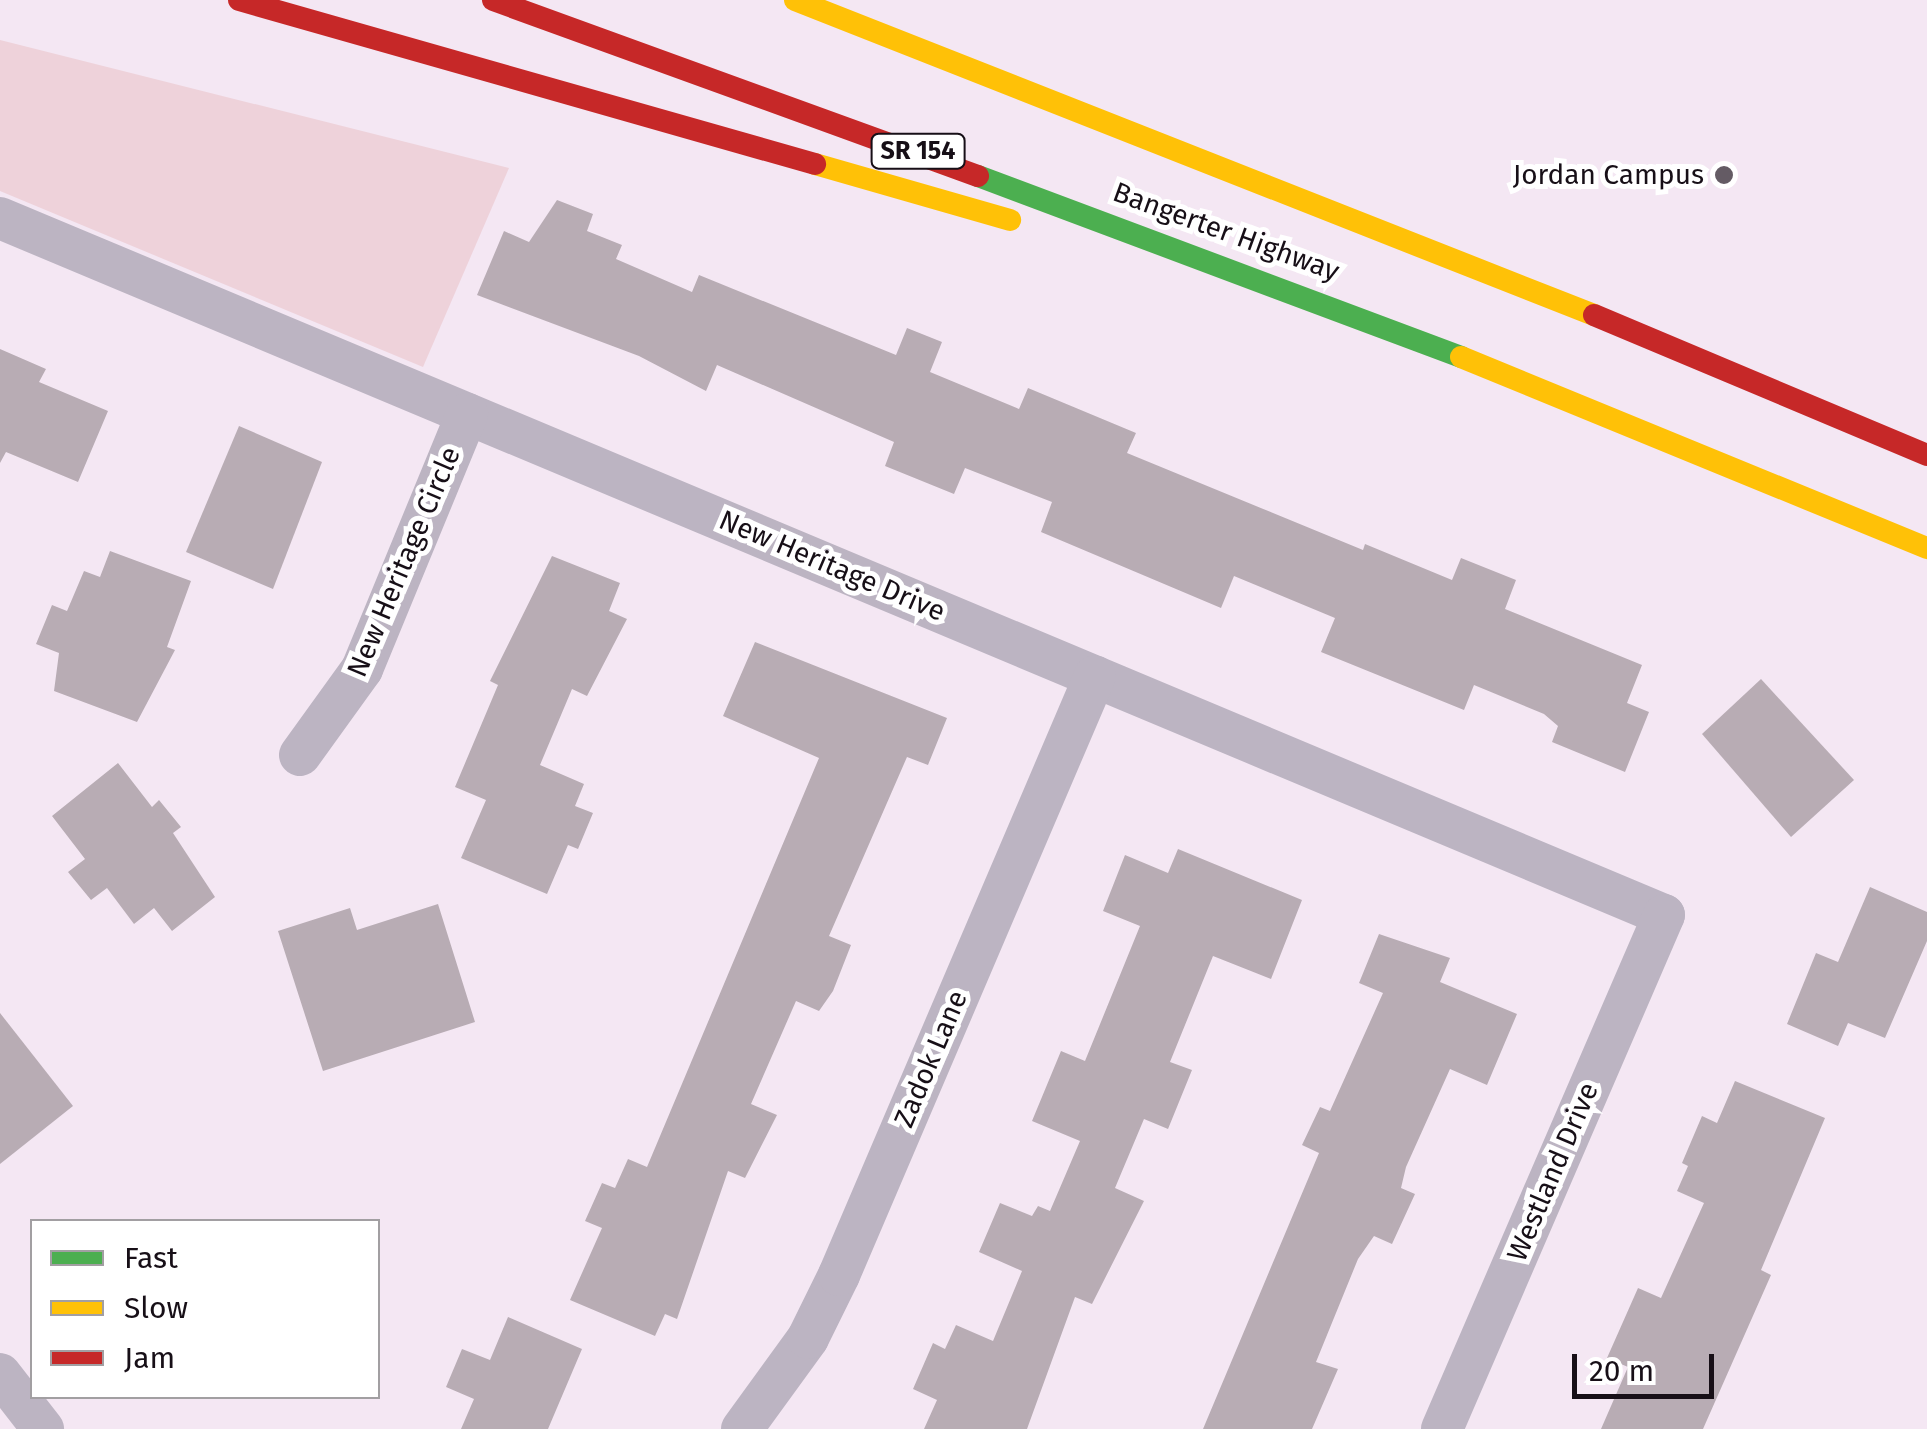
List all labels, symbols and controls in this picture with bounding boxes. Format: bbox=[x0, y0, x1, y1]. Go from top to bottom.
road number: SR 154 bbox=[870, 131, 966, 171]
place label: Jordan Campus bbox=[1513, 158, 1704, 192]
marker: Jordan Campus bbox=[1713, 164, 1735, 186]
street label: Bangerter Highway bbox=[1108, 175, 1344, 289]
street label: New Heritage Circle bbox=[340, 442, 468, 682]
street label: New Heritage Drive bbox=[714, 503, 950, 629]
street label: Zadok Lane bbox=[887, 986, 975, 1132]
street label: Westland Drive bbox=[1500, 1078, 1606, 1266]
legend bbox=[30, 1219, 380, 1399]
text: Fast bbox=[124, 1240, 178, 1276]
text: Slow bbox=[124, 1290, 188, 1326]
scale bar bbox=[1577, 1334, 1720, 1396]
text: Jam bbox=[124, 1340, 175, 1376]
text: 20 m bbox=[1589, 1353, 1654, 1389]

